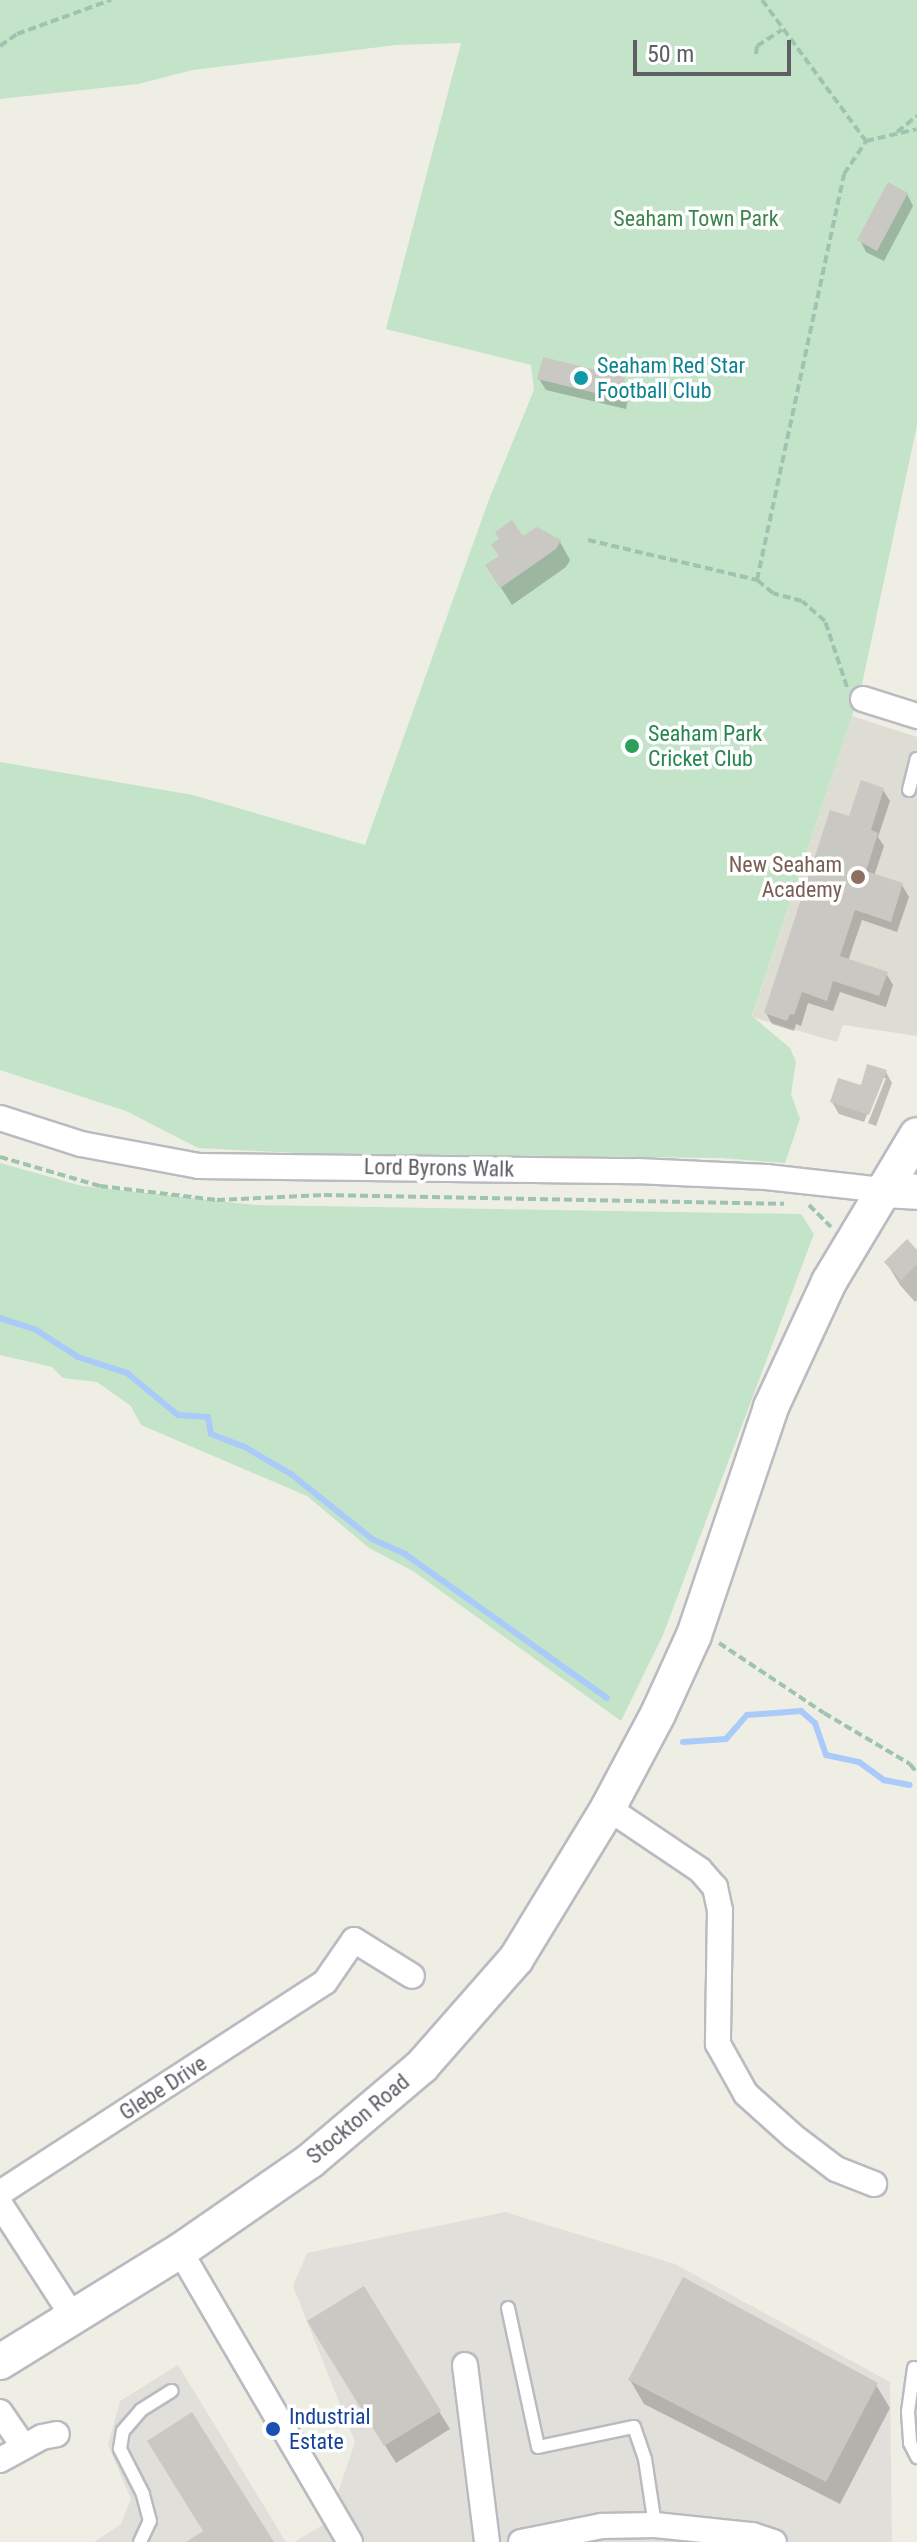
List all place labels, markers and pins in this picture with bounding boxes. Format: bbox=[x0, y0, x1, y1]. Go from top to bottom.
place label: Seaham Red Star Football Club bbox=[597, 352, 745, 404]
marker: Seaham Red Star Football Club bbox=[572, 369, 590, 387]
place label: Seaham Park Cricket Club bbox=[648, 720, 762, 772]
marker: Seaham Park Cricket Club bbox=[623, 737, 641, 755]
place label: New Seaham Academy bbox=[729, 851, 842, 902]
marker: New Seaham Academy bbox=[849, 868, 867, 886]
place label: Industrial Estate bbox=[289, 2403, 371, 2454]
marker: Industrial Estate bbox=[264, 2420, 282, 2438]

